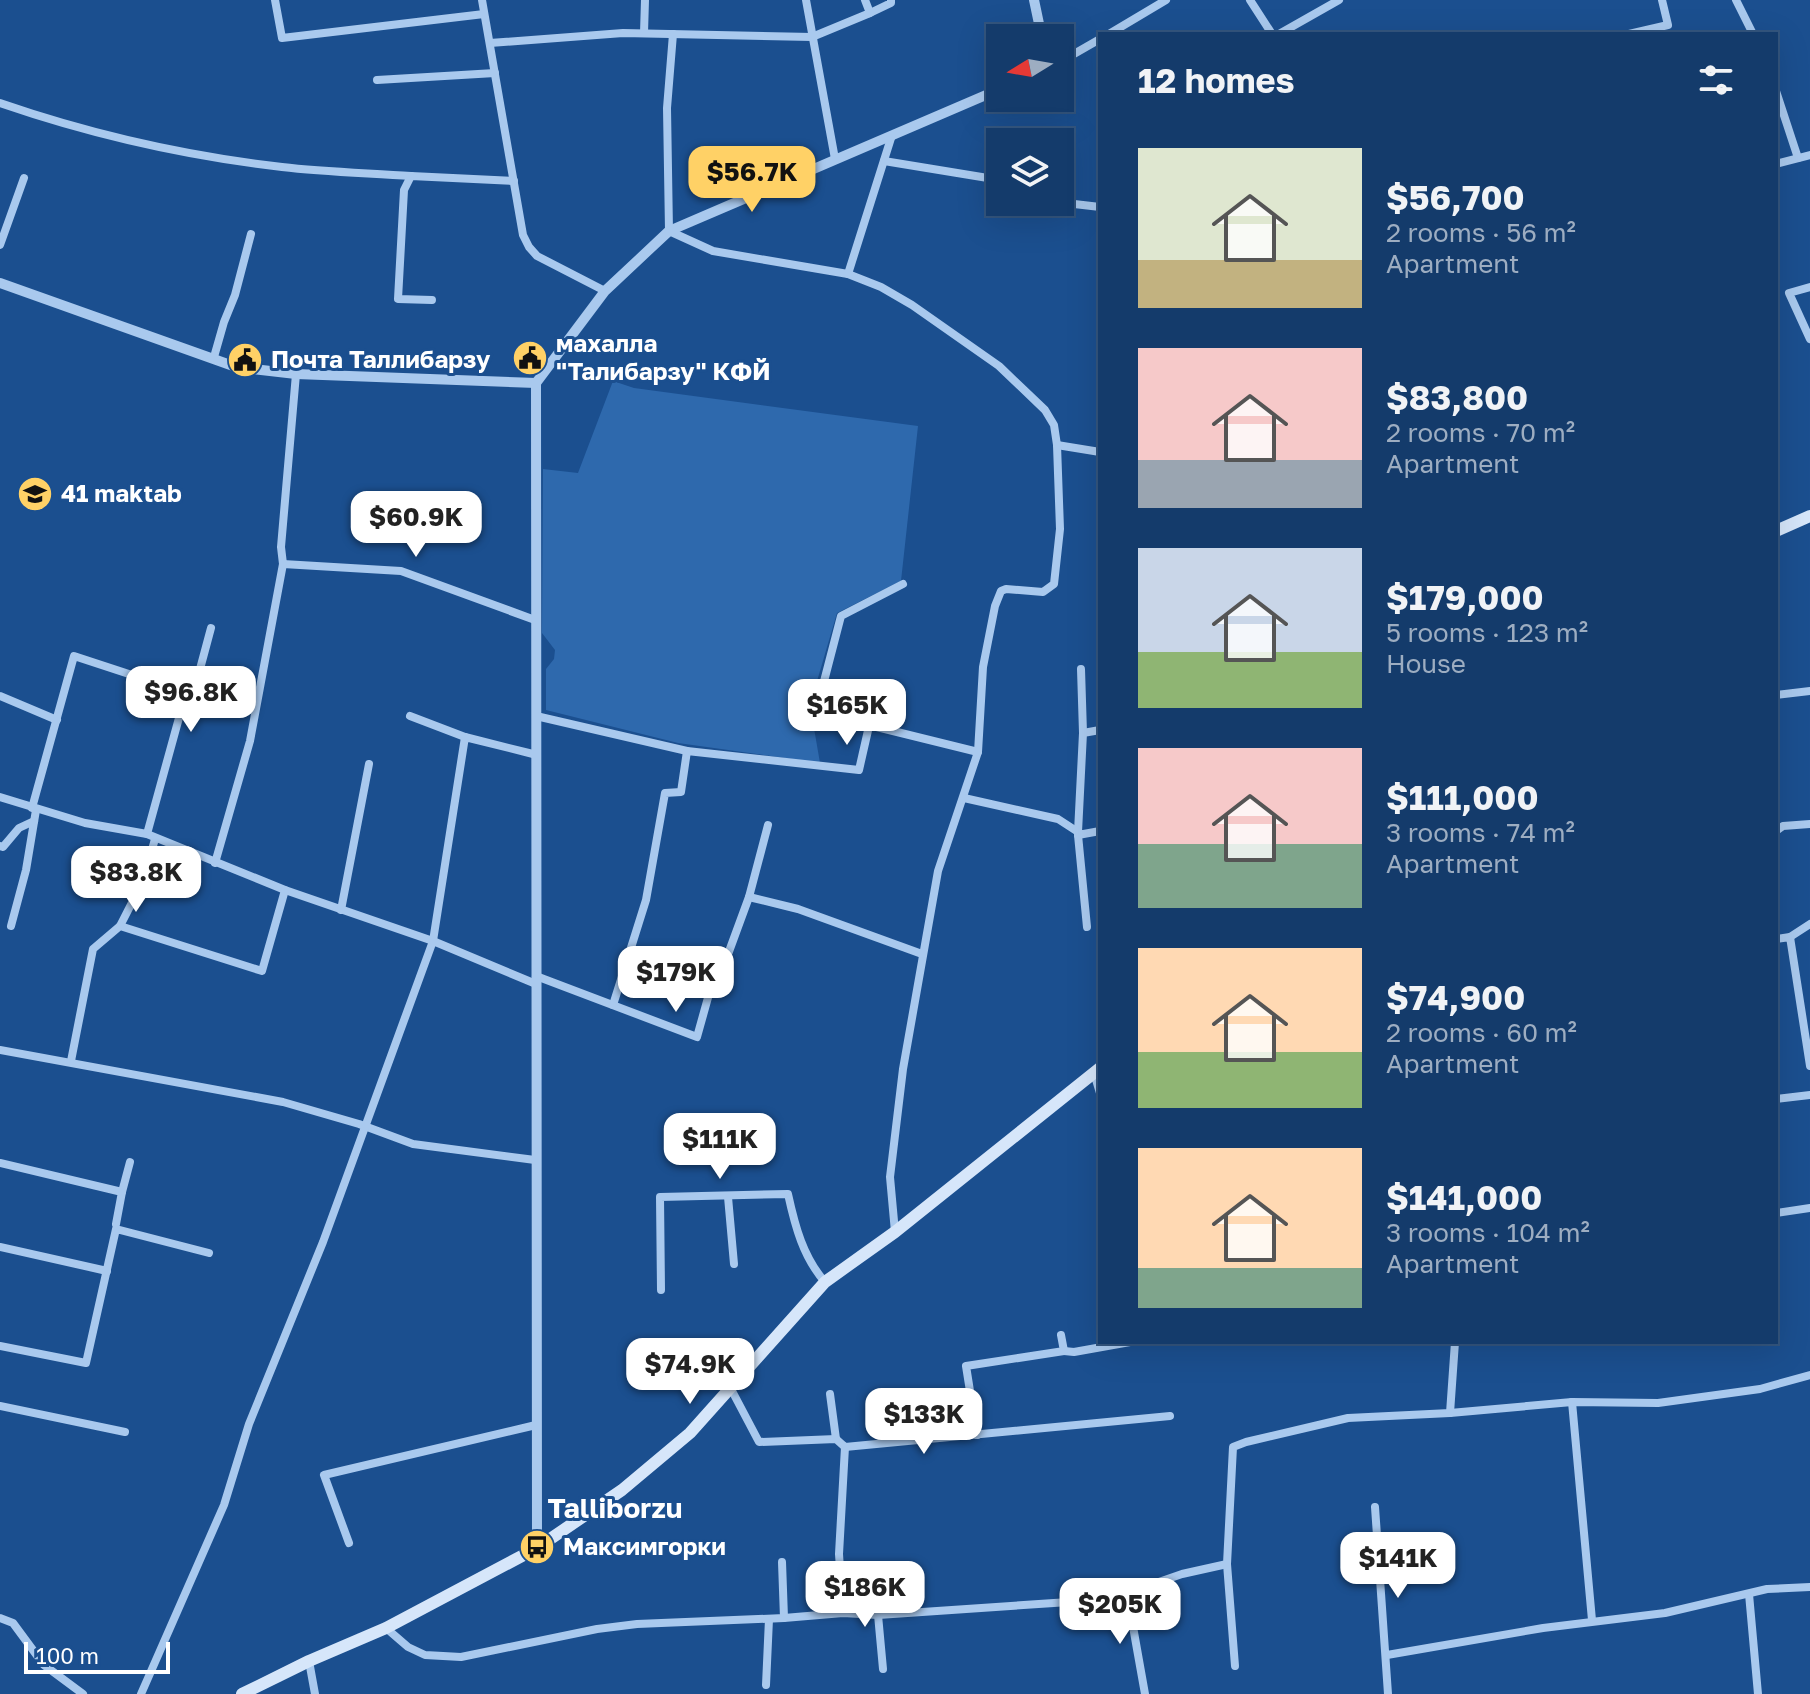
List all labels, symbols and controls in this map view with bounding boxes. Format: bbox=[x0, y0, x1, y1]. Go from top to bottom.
north arrow bbox=[986, 24, 1074, 112]
map controls bbox=[986, 24, 1074, 216]
icon: filters bbox=[1694, 58, 1738, 102]
text: 12 homes bbox=[1138, 60, 1295, 100]
button: layers bbox=[986, 128, 1074, 216]
pin: $56.7K bbox=[687, 146, 817, 214]
text: $56.7K bbox=[706, 156, 798, 187]
text: $56,700 bbox=[1386, 177, 1525, 217]
icon: home bbox=[1202, 180, 1298, 276]
text: 2 rooms · 56 m² bbox=[1386, 217, 1576, 248]
text: Apartment bbox=[1386, 248, 1519, 279]
place label: махалла "Талибарзу" КФЙ bbox=[556, 328, 770, 385]
public building icon: махалла "Талибарзу" КФЙ bbox=[511, 339, 549, 377]
public building icon: Почта Таллибарзу bbox=[226, 341, 264, 379]
place label: Почта Таллибарзу bbox=[271, 344, 491, 373]
text: $83,800 bbox=[1386, 377, 1528, 417]
icon: home bbox=[1202, 380, 1298, 476]
text: 2 rooms · 70 m² bbox=[1386, 417, 1575, 448]
text: Apartment bbox=[1386, 448, 1519, 479]
school or university icon: 41 maktab bbox=[16, 475, 54, 513]
place label: 41 maktab bbox=[61, 478, 182, 507]
pin: $60.9K bbox=[351, 491, 481, 559]
text: $60.9K bbox=[369, 501, 463, 532]
text: $179,000 bbox=[1386, 577, 1544, 617]
icon: home bbox=[1202, 580, 1298, 676]
text: 5 rooms · 123 m² bbox=[1386, 617, 1588, 648]
text: House bbox=[1386, 648, 1466, 679]
pin: $96.8K bbox=[126, 666, 256, 734]
text: $96.8K bbox=[144, 676, 238, 707]
pin: $165K bbox=[791, 679, 903, 747]
text: $165K bbox=[806, 689, 888, 720]
text: $111,000 bbox=[1386, 777, 1539, 817]
icon: home bbox=[1202, 780, 1298, 876]
text: 3 rooms · 74 m² bbox=[1386, 817, 1575, 848]
pin: $83.8K bbox=[71, 846, 201, 914]
text: Apartment bbox=[1386, 848, 1519, 879]
text: $83.8K bbox=[89, 856, 183, 887]
pin: $179K bbox=[620, 946, 732, 1014]
text: $179K bbox=[636, 956, 716, 987]
text: $74,900 bbox=[1386, 977, 1525, 1017]
icon: home bbox=[1202, 980, 1298, 1076]
text: 2 rooms · 60 m² bbox=[1386, 1017, 1577, 1048]
text: Apartment bbox=[1386, 1048, 1519, 1079]
pin: $111K bbox=[664, 1113, 776, 1181]
text: $111K bbox=[682, 1123, 758, 1154]
text: $141,000 bbox=[1386, 1177, 1542, 1217]
icon: home bbox=[1202, 1180, 1298, 1276]
text: 3 rooms · 104 m² bbox=[1386, 1217, 1590, 1248]
text: Apartment bbox=[1386, 1248, 1519, 1279]
pin: $74.9K bbox=[625, 1338, 755, 1406]
text: $74.9K bbox=[644, 1348, 736, 1379]
pin: $133K bbox=[868, 1388, 980, 1456]
text: $133K bbox=[883, 1398, 965, 1429]
district label: Talliborzu bbox=[548, 1491, 682, 1524]
bus stop icon: Максимгорки bbox=[518, 1528, 556, 1566]
place label: Максимгорки bbox=[563, 1531, 726, 1560]
pin: $141K bbox=[1342, 1532, 1454, 1600]
text: $141K bbox=[1358, 1542, 1438, 1573]
pin: $186K bbox=[809, 1561, 921, 1629]
text: $186K bbox=[824, 1571, 906, 1602]
pin: $205K bbox=[1064, 1578, 1176, 1646]
text: $205K bbox=[1078, 1588, 1162, 1619]
scale bar bbox=[24, 1638, 170, 1674]
text: 100 m bbox=[36, 1642, 99, 1669]

